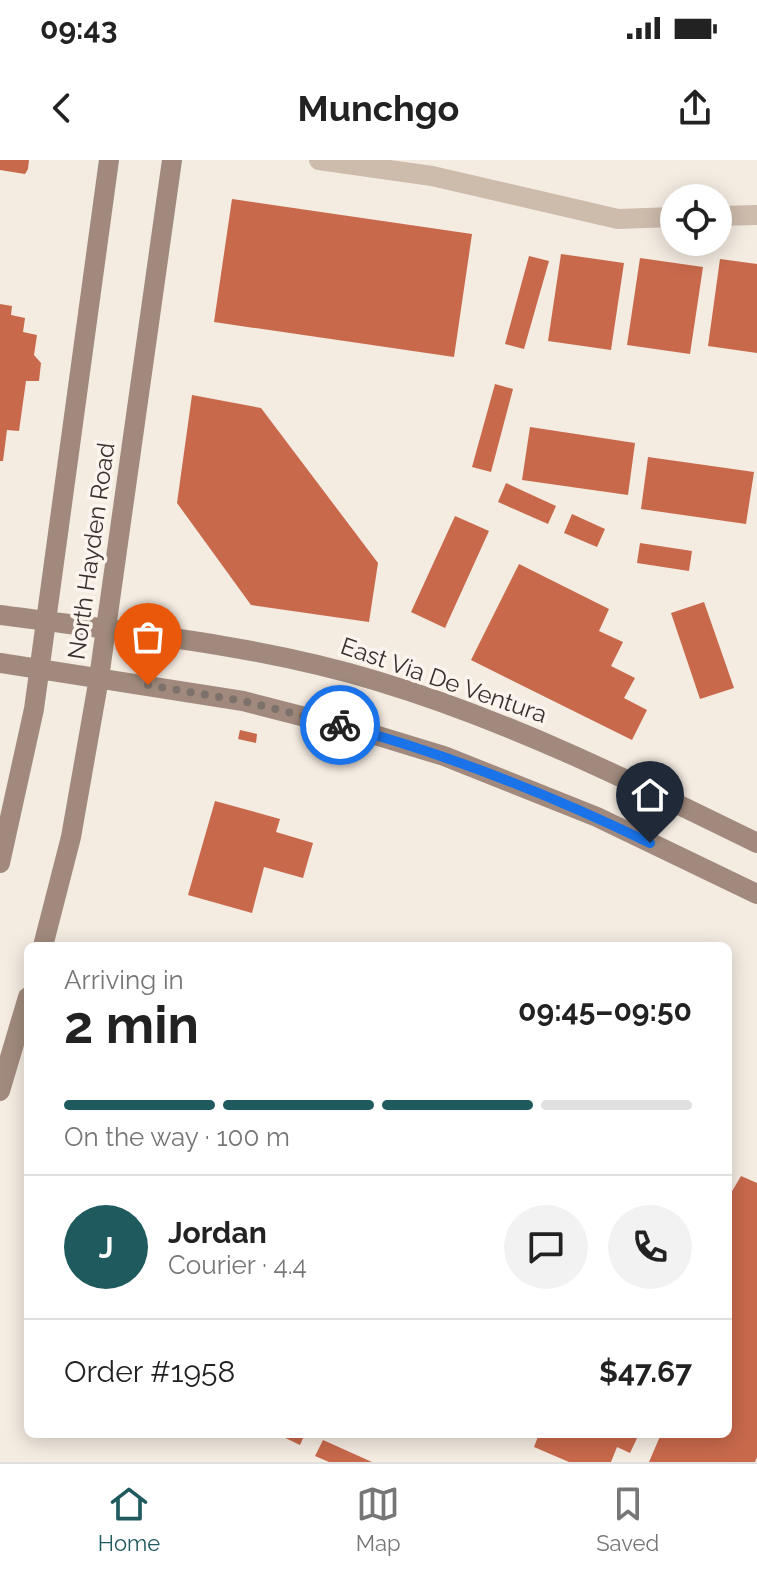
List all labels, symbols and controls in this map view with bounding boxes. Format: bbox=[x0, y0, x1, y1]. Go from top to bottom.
text: 09:43 bbox=[40, 11, 117, 46]
icon: back bbox=[40, 86, 84, 130]
icon: share bbox=[673, 86, 717, 130]
text: Munchgo bbox=[298, 87, 459, 129]
map controls bbox=[660, 184, 732, 256]
button: locate bbox=[660, 184, 732, 256]
street label: North Hayden Road bbox=[61, 441, 121, 661]
pin bbox=[114, 603, 182, 685]
icon: bag bbox=[126, 615, 170, 659]
street label: East Via De Ventura bbox=[337, 631, 551, 729]
courier bbox=[300, 685, 380, 765]
icon: bike bbox=[318, 703, 362, 747]
pin bbox=[616, 761, 684, 843]
icon: home bbox=[628, 773, 672, 817]
text: Arriving in bbox=[64, 965, 184, 995]
text: 09:45–09:50 bbox=[518, 993, 692, 1028]
text: 2 min bbox=[64, 994, 199, 1055]
text: On the way · 100 m bbox=[64, 1122, 290, 1152]
button: chat bbox=[504, 1205, 588, 1289]
button: phone bbox=[608, 1205, 692, 1289]
text: Jordan bbox=[168, 1215, 267, 1250]
text: J bbox=[99, 1230, 113, 1265]
text: Courier · 4.4 bbox=[168, 1250, 307, 1280]
text: Order #1958 bbox=[64, 1354, 235, 1389]
text: $47.67 bbox=[599, 1354, 692, 1389]
tab: Home bbox=[98, 1482, 160, 1556]
tab: Map bbox=[356, 1482, 401, 1556]
tab: Saved bbox=[596, 1482, 659, 1556]

